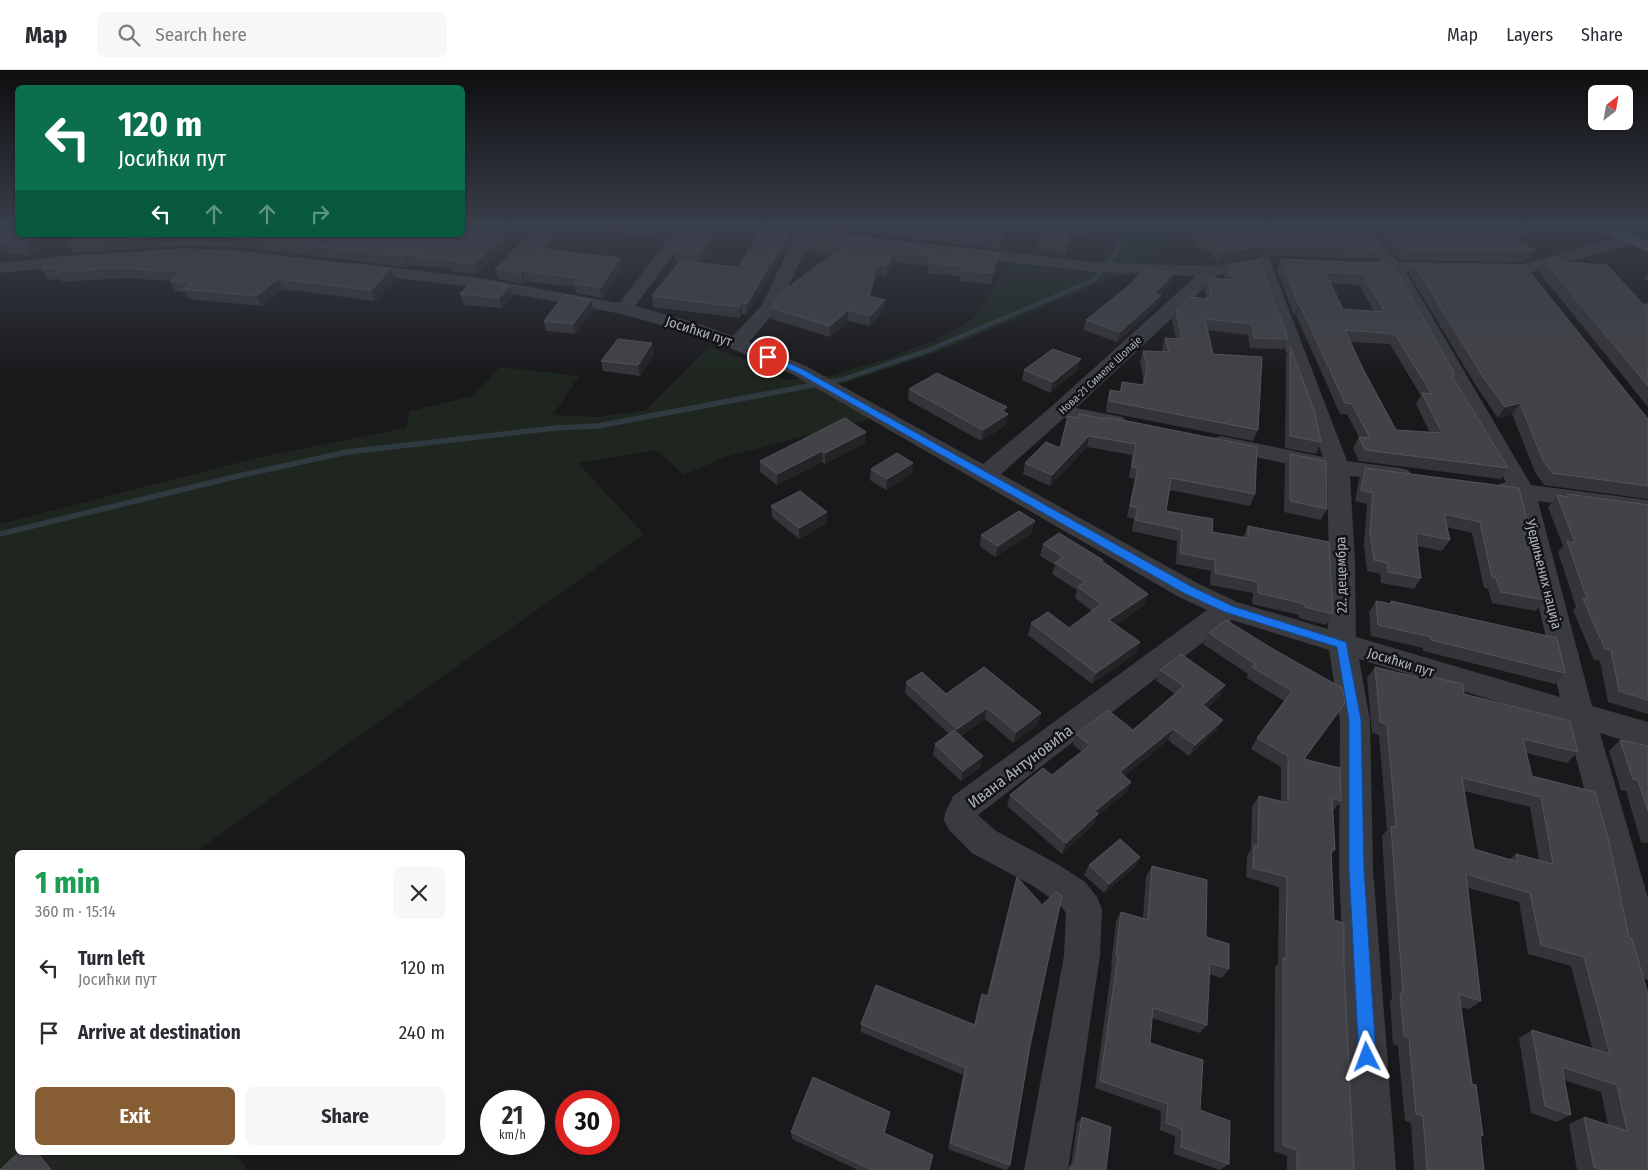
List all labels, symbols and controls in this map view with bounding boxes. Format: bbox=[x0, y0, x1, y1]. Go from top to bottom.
search box bbox=[97, 12, 447, 57]
text: Map bbox=[25, 21, 67, 49]
icon: search bbox=[115, 21, 143, 49]
text: Search here bbox=[155, 23, 247, 46]
text: Map bbox=[1447, 24, 1478, 46]
text: Layers bbox=[1506, 24, 1553, 46]
text: Share bbox=[1581, 24, 1623, 46]
north arrow bbox=[1588, 85, 1632, 130]
map controls bbox=[1588, 85, 1633, 130]
text: 120 m bbox=[118, 103, 202, 145]
icon: left bbox=[35, 105, 100, 170]
text: Јосићки пут bbox=[118, 145, 226, 172]
icon: left bbox=[147, 200, 175, 228]
icon: ahead bbox=[200, 200, 228, 228]
icon: ahead bbox=[253, 200, 281, 228]
icon: right bbox=[306, 200, 334, 228]
street label: Јосићки пут bbox=[663, 313, 735, 350]
street label: Нова-21 Симеле Шолаје bbox=[1056, 333, 1145, 417]
pin bbox=[747, 336, 789, 378]
icon: arrive bbox=[754, 343, 782, 371]
street label: Уједињених нација bbox=[1521, 516, 1565, 631]
street label: 22. децембра bbox=[1332, 536, 1351, 613]
street label: Јосићки пут bbox=[1365, 644, 1437, 681]
street label: Ивана Антуновића bbox=[964, 721, 1076, 812]
text: 1 min bbox=[35, 865, 100, 901]
button: close bbox=[393, 867, 445, 919]
text: 360 m · 15:14 bbox=[35, 902, 116, 921]
text: Turn left bbox=[78, 947, 145, 970]
icon: left bbox=[35, 954, 63, 982]
text: 120 m bbox=[400, 956, 445, 979]
text: Јосићки пут bbox=[78, 970, 157, 989]
icon: arrive bbox=[35, 1019, 63, 1047]
text: Arrive at destination bbox=[78, 1021, 241, 1044]
text: 240 m bbox=[399, 1021, 445, 1044]
position arrow bbox=[1340, 1030, 1392, 1082]
button: Exit bbox=[35, 1087, 235, 1145]
button: Share bbox=[245, 1087, 445, 1145]
speed limit sign: 30 bbox=[555, 1090, 620, 1155]
text: 21 bbox=[502, 1101, 523, 1131]
text: km/h bbox=[499, 1128, 526, 1142]

